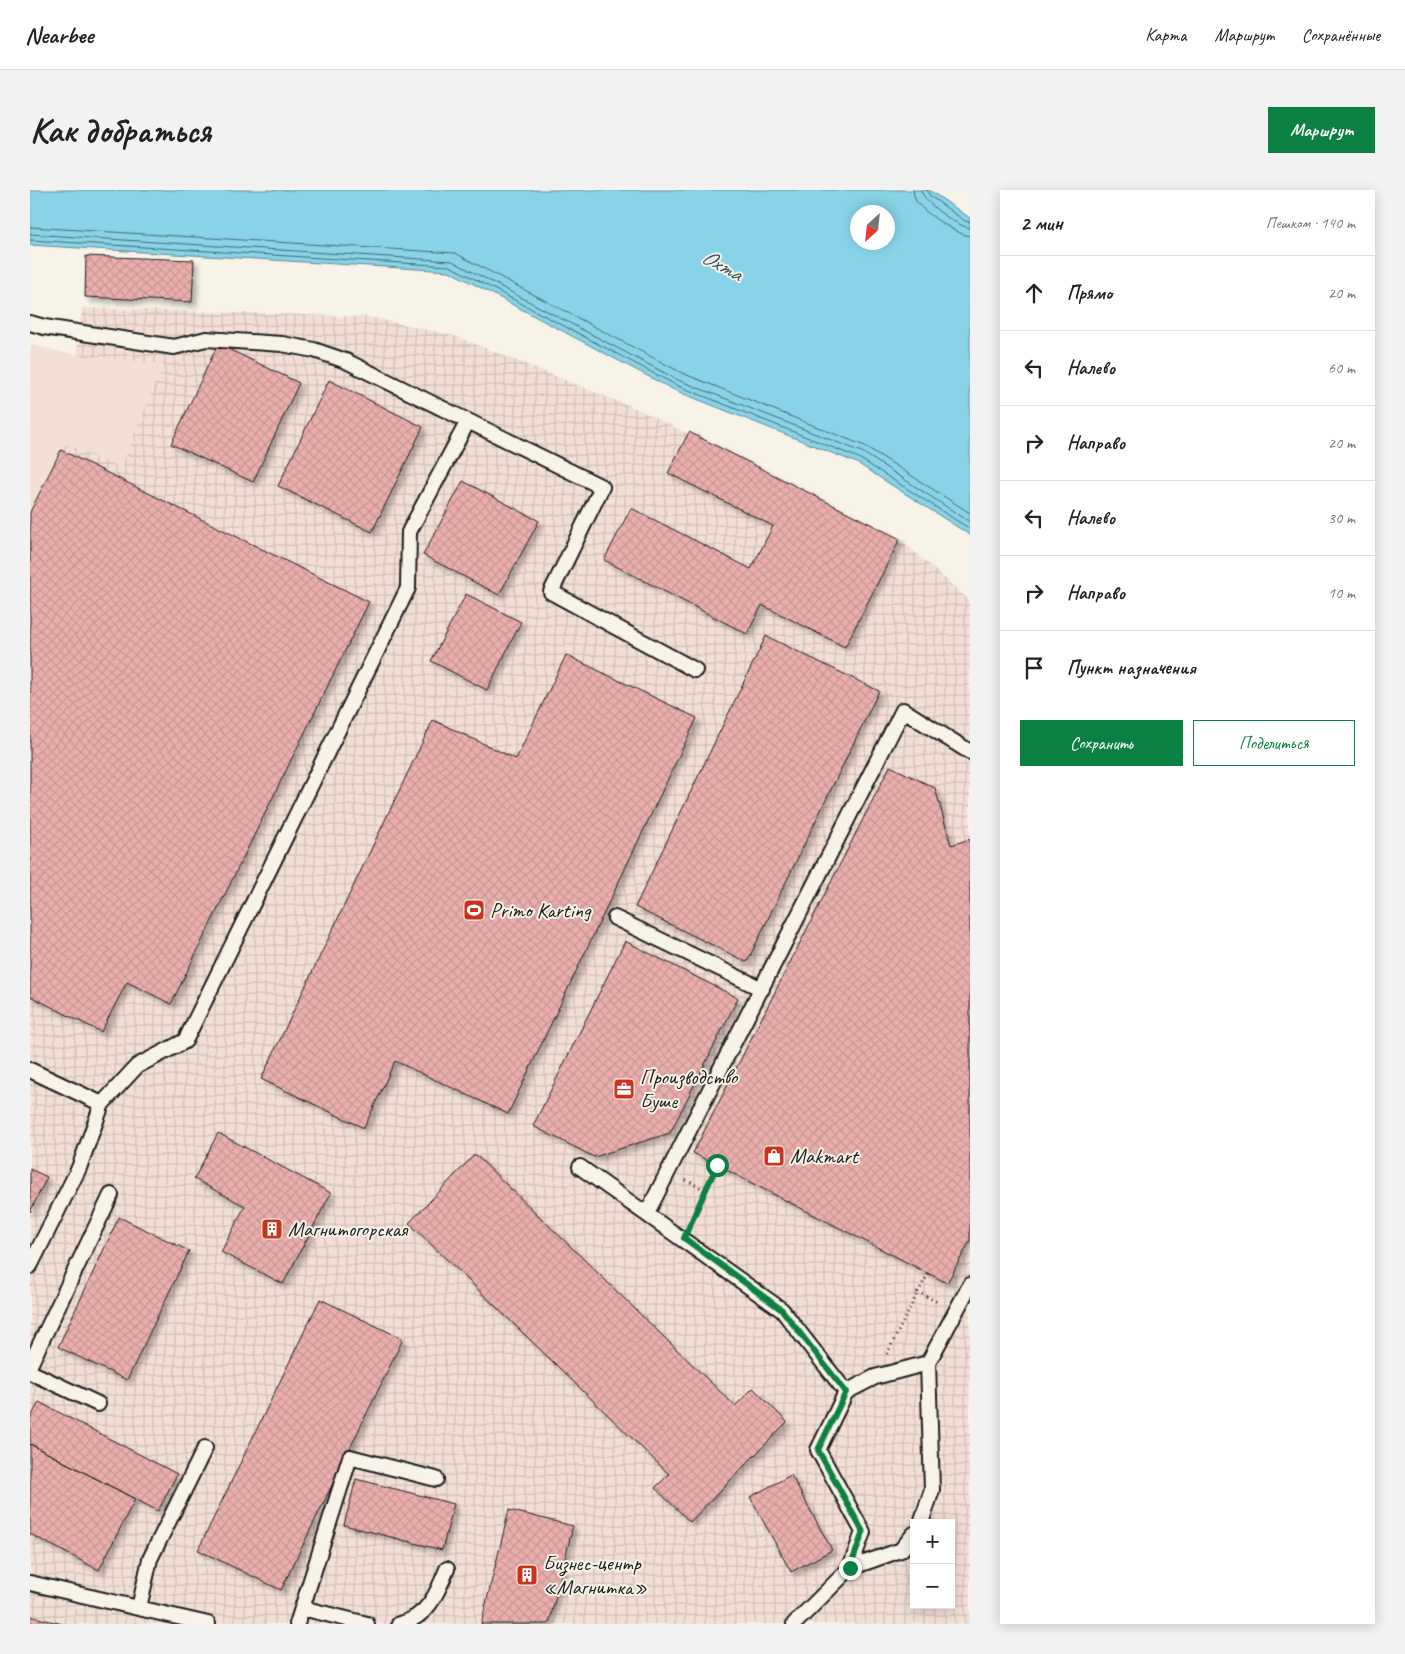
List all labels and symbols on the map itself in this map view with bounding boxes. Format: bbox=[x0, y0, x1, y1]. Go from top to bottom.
north arrow bbox=[850, 205, 895, 250]
water label: Охта bbox=[697, 243, 749, 289]
place label: Primo Karting bbox=[490, 897, 592, 923]
sports icon: Primo Karting bbox=[462, 898, 486, 922]
place label: Производство Буше bbox=[640, 1064, 739, 1114]
office icon: Производство Буше bbox=[612, 1077, 636, 1101]
place label: Makmart bbox=[790, 1143, 860, 1169]
shop icon: Makmart bbox=[762, 1144, 786, 1168]
route start bbox=[706, 1154, 729, 1177]
place label: Магнитогорская bbox=[288, 1216, 409, 1242]
building icon: Магнитогорская bbox=[260, 1217, 284, 1241]
place label: Бизнес-центр «Магнитка» bbox=[543, 1550, 648, 1600]
route end bbox=[839, 1557, 862, 1580]
building icon: Бизнес-центр «Магнитка» bbox=[515, 1563, 539, 1587]

